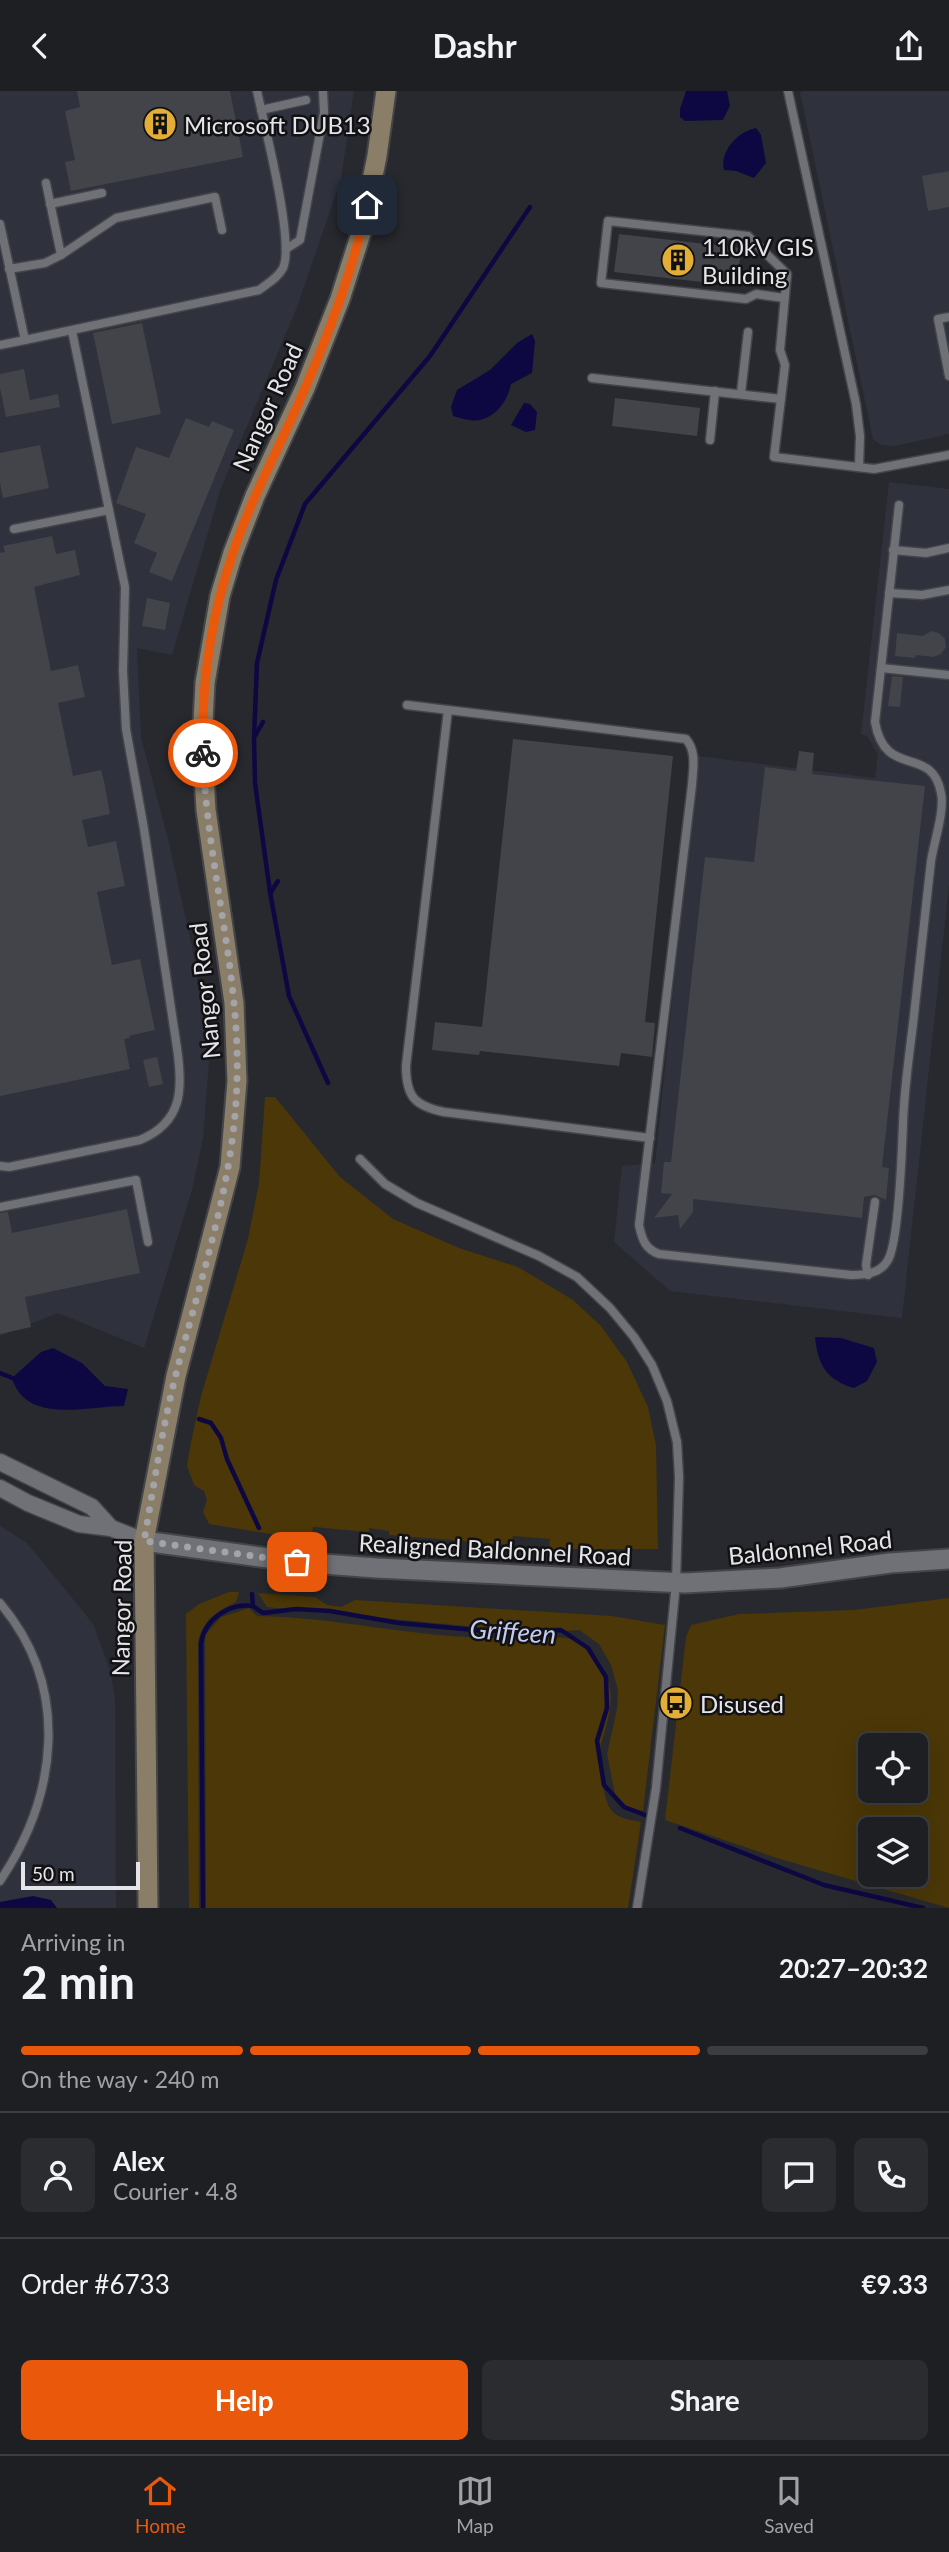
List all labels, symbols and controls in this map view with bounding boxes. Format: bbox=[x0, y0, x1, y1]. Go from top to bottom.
text: Dashr bbox=[432, 26, 517, 65]
icon: back bbox=[21, 27, 59, 65]
icon: share bbox=[890, 27, 928, 65]
building icon: Microsoft DUB13 bbox=[141, 105, 179, 143]
place label: Microsoft DUB13 bbox=[184, 110, 371, 139]
pin bbox=[337, 175, 397, 235]
icon: home bbox=[348, 186, 386, 224]
place label: 110kV GIS Building bbox=[702, 232, 814, 289]
building icon: 110kV GIS Building bbox=[659, 241, 697, 279]
street label: Nangor Road bbox=[226, 339, 308, 475]
courier bbox=[168, 718, 238, 788]
icon: bike bbox=[184, 734, 222, 772]
street label: Nangor Road bbox=[182, 921, 226, 1061]
street label: Baldonnel Road bbox=[727, 1524, 893, 1570]
street label: Realigned Baldonnel Road bbox=[358, 1527, 632, 1571]
pin bbox=[267, 1532, 327, 1592]
street label: Nangor Road bbox=[105, 1539, 137, 1677]
icon: bag bbox=[278, 1543, 316, 1581]
water label: Griffeen bbox=[469, 1612, 557, 1650]
bus stop icon: Disused bbox=[657, 1684, 695, 1722]
place label: Disused bbox=[700, 1689, 784, 1718]
map controls bbox=[858, 1733, 928, 1887]
button: locate bbox=[858, 1733, 928, 1803]
button: layers bbox=[858, 1817, 928, 1887]
scale bar bbox=[21, 1859, 140, 1891]
text: 50 m bbox=[32, 1862, 75, 1885]
text: Arriving in bbox=[21, 1928, 125, 1956]
text: 20:27–20:32 bbox=[779, 1952, 928, 1984]
text: 2 min bbox=[21, 1954, 135, 2009]
text: On the way · 240 m bbox=[21, 2065, 220, 2093]
button: person bbox=[21, 2138, 95, 2212]
button: chat bbox=[762, 2138, 836, 2212]
button: phone bbox=[854, 2138, 928, 2212]
text: Alex bbox=[113, 2145, 165, 2177]
text: Courier · 4.8 bbox=[113, 2177, 238, 2205]
text: Order #6733 bbox=[21, 2268, 170, 2300]
text: €9.33 bbox=[862, 2268, 928, 2300]
button: Help bbox=[21, 2360, 468, 2440]
button: Share bbox=[482, 2360, 928, 2440]
tab: Home bbox=[135, 2472, 186, 2537]
tab: Map bbox=[456, 2472, 494, 2537]
tab: Saved bbox=[764, 2472, 814, 2537]

